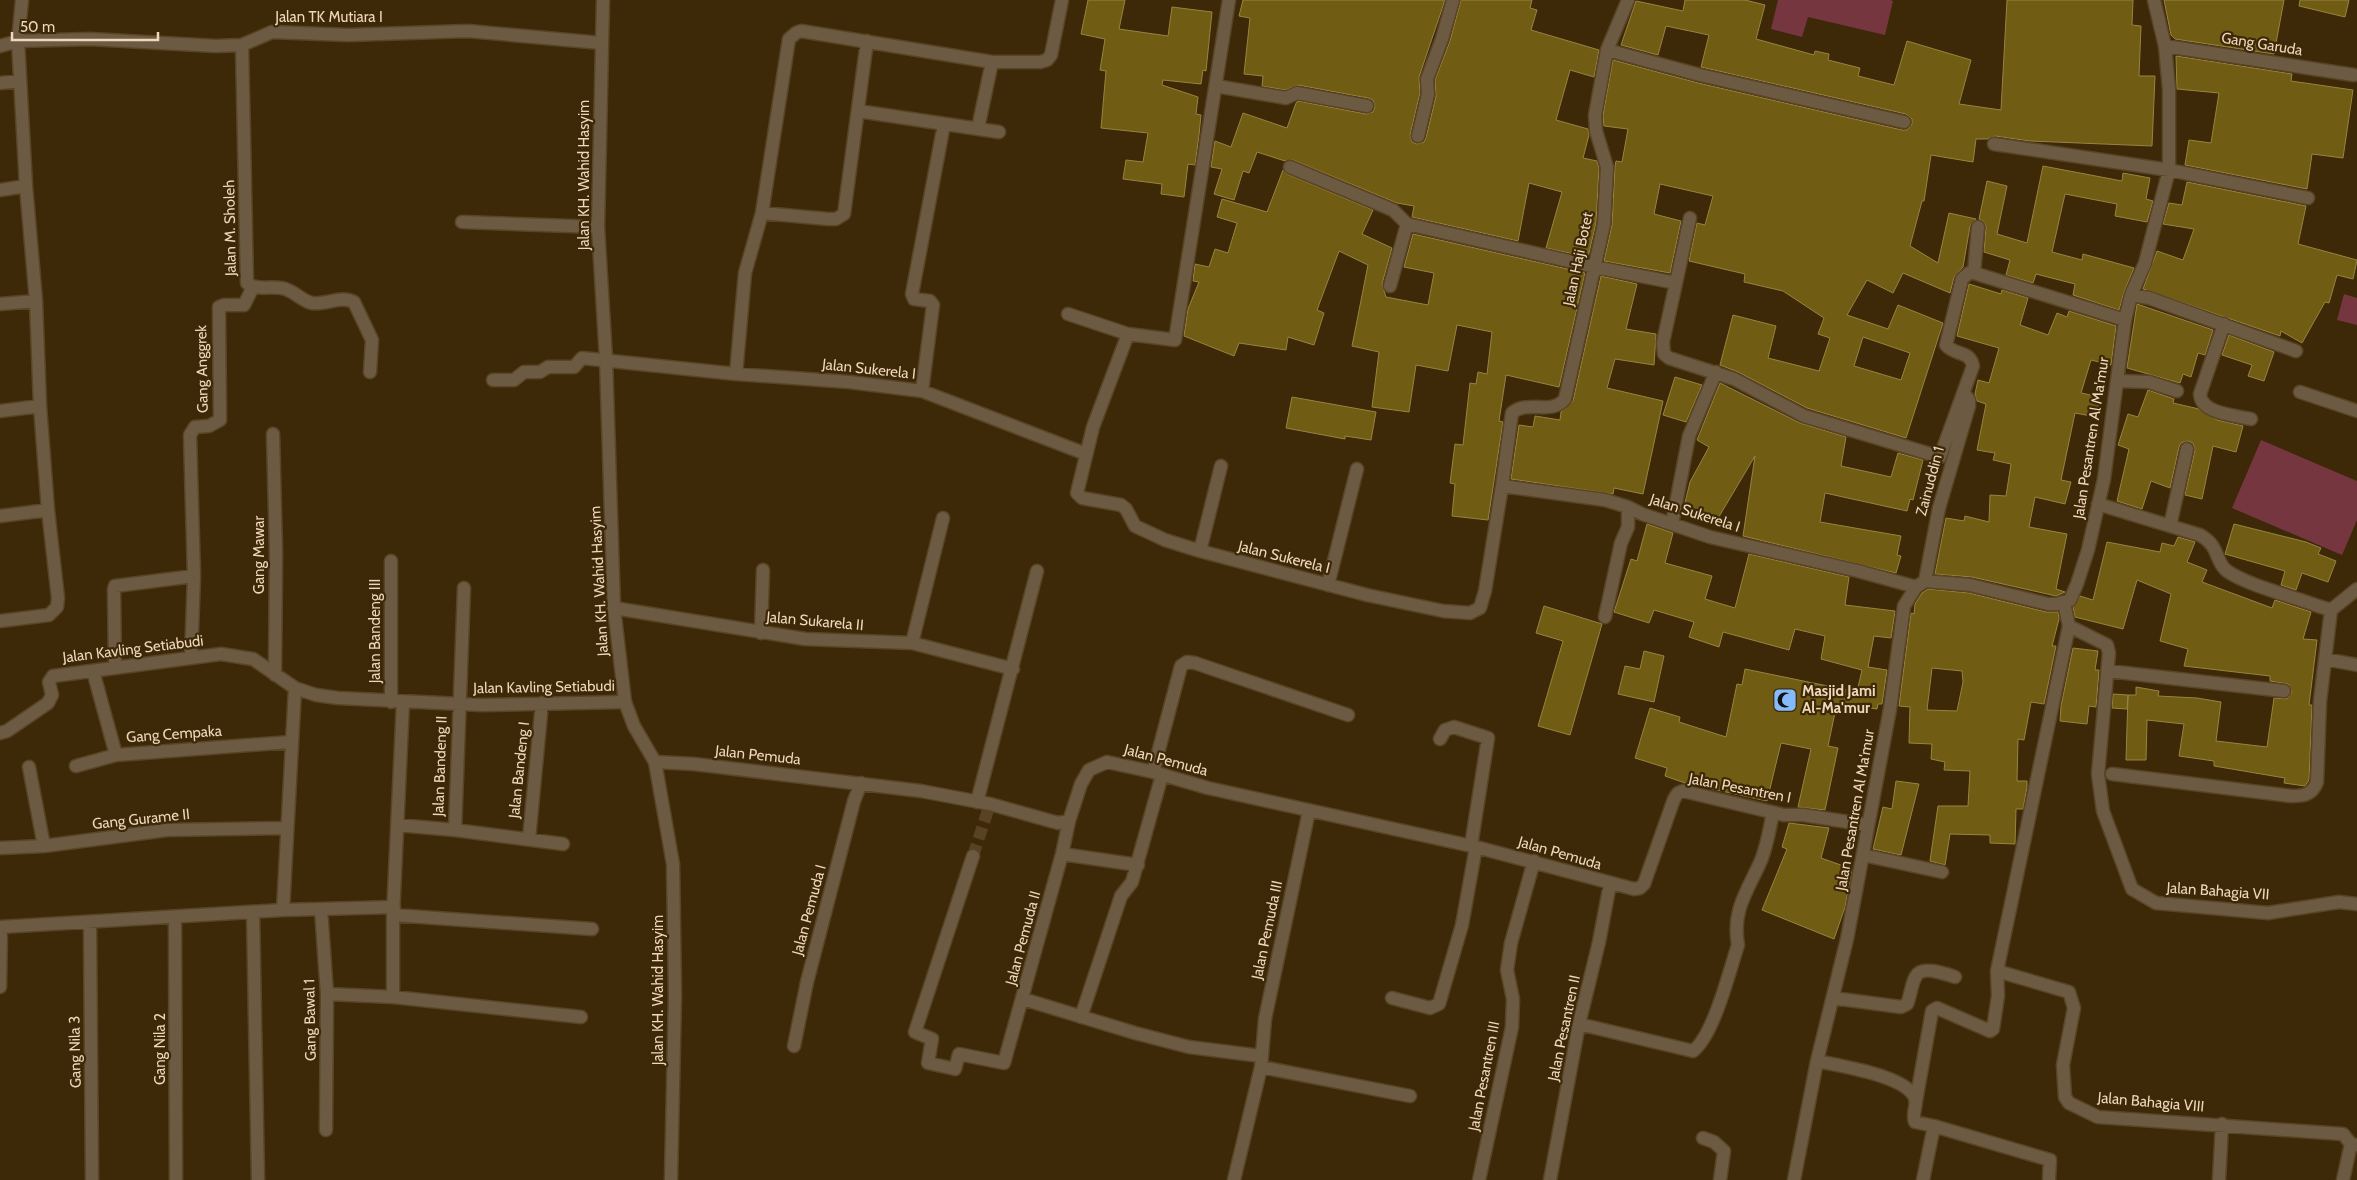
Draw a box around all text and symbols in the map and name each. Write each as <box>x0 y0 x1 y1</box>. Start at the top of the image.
street label: Jalan TK Mutiara I <box>274 8 383 26</box>
scale bar <box>12 10 159 42</box>
text: 50 m <box>20 18 55 36</box>
street label: Gang Garuda <box>2220 29 2305 59</box>
street label: Jalan KH. Wahid Hasyim <box>575 100 593 251</box>
street label: Jalan M. Sholeh <box>220 180 240 277</box>
street label: Jalan Haji Botet <box>1559 210 1597 309</box>
street label: Gang Anggrek <box>192 325 212 413</box>
street label: Jalan Sukerela I <box>820 355 917 383</box>
street label: Jalan Pesantren Al Ma'mur <box>2069 356 2113 521</box>
street label: Zainuddin 1 <box>1912 444 1948 518</box>
street label: Jalan Sukerela I <box>1647 490 1743 536</box>
street label: Jalan KH. Wahid Hasyim <box>586 505 612 658</box>
street label: Gang Mawar <box>250 516 268 594</box>
street label: Jalan Sukerela I <box>1235 537 1332 577</box>
street label: Jalan Bandeng III <box>366 579 384 684</box>
street label: Jalan Sukarela II <box>765 608 864 634</box>
street label: Jalan Kavling Setiabudi <box>61 631 204 667</box>
street label: Jalan Kavling Setiabudi <box>472 677 615 697</box>
place label: Masjid Jami Al-Ma'mur <box>1802 682 1876 717</box>
mosque icon: Masjid Jami Al-Ma'mur <box>1772 687 1798 713</box>
street label: Jalan Bandeng II <box>429 715 451 818</box>
street label: Jalan Bandeng I <box>505 721 533 820</box>
street label: Gang Cempaka <box>126 722 223 746</box>
street label: Jalan Pesantren Al Ma'mur <box>1832 728 1878 893</box>
street label: Jalan Pemuda <box>1121 740 1211 780</box>
street label: Jalan Pemuda <box>713 741 802 769</box>
street label: Jalan Pesantren I <box>1686 769 1793 807</box>
street label: Gang Gurame II <box>91 805 191 833</box>
street label: Jalan Pemuda <box>1515 832 1605 874</box>
street label: Jalan Pemuda I <box>788 863 830 958</box>
street label: Jalan Bahagia VII <box>2165 878 2270 904</box>
street label: Jalan Pemuda III <box>1248 879 1286 982</box>
street label: Jalan Pemuda II <box>1001 889 1044 988</box>
street label: Jalan KH. Wahid Hasyim <box>649 915 667 1066</box>
street label: Jalan Pesantren II <box>1544 973 1584 1084</box>
street label: Gang Bawal 1 <box>300 979 320 1061</box>
street label: Gang Nila 2 <box>151 1013 169 1085</box>
street label: Gang Nila 3 <box>65 1016 85 1088</box>
street label: Jalan Pesantren III <box>1464 1019 1503 1133</box>
street label: Jalan Bahagia VIII <box>2096 1088 2205 1116</box>

